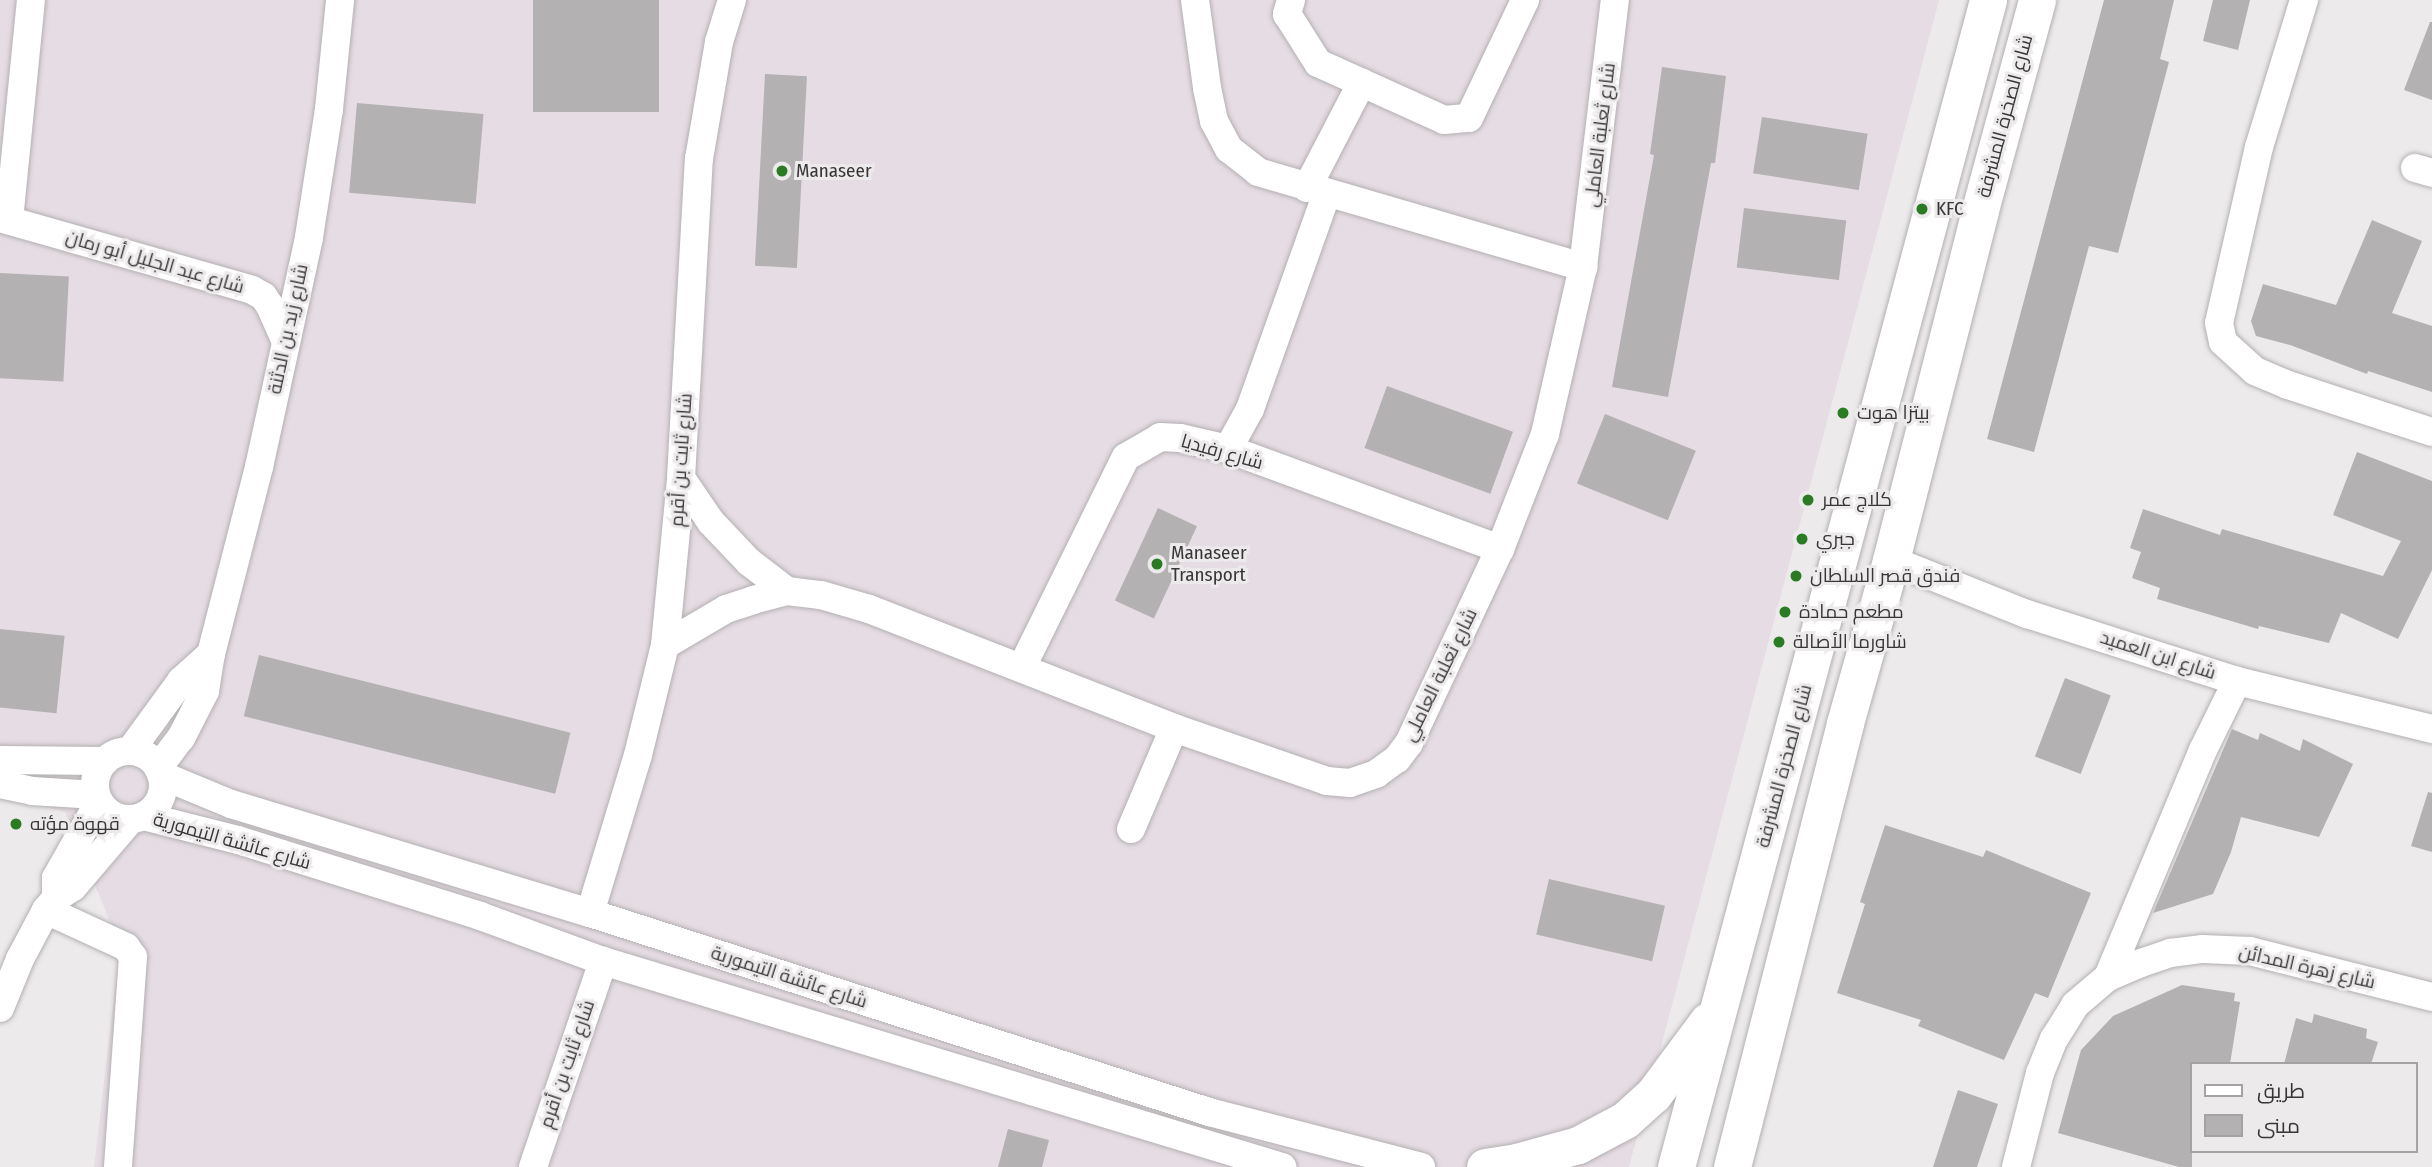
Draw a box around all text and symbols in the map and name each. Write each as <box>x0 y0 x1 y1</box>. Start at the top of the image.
street label: شارع الصخرة المشرفة <box>1972 32 2038 200</box>
street label: شارع ثعلبة العاملي <box>1580 61 1620 209</box>
place label: Manaseer <box>796 160 872 182</box>
marker: Manaseer <box>774 163 790 179</box>
place label: KFC <box>1936 198 1964 220</box>
marker: KFC <box>1914 201 1930 217</box>
street label: شارع عبد الجليل أبو رمان <box>63 226 247 298</box>
street label: شارع زيد بن الدثنة <box>263 262 313 396</box>
street label: شارع ثابت بن أقرم <box>665 392 697 528</box>
place label: بيتزا هوت <box>1857 402 1930 424</box>
marker: بيتزا هوت <box>1835 405 1851 421</box>
street label: شارع رفيديا <box>1178 429 1266 475</box>
place label: كلاج عمر <box>1822 489 1892 511</box>
marker: كلاج عمر <box>1800 492 1816 508</box>
place label: جبري <box>1816 528 1855 550</box>
marker: جبري <box>1794 531 1810 547</box>
place label: Manaseer Transport <box>1171 542 1247 586</box>
marker: Manaseer Transport <box>1149 556 1165 572</box>
place label: فندق قصر السلطان <box>1810 565 1960 587</box>
marker: فندق قصر السلطان <box>1788 568 1804 584</box>
place label: مطعم حمادة <box>1799 601 1904 623</box>
marker: مطعم حمادة <box>1777 604 1793 620</box>
street label: شارع ثعلبة العاملي <box>1398 605 1482 745</box>
street label: شارع ابن العميد <box>2097 626 2219 684</box>
place label: شاورما الأصالة <box>1793 631 1907 653</box>
marker: شاورما الأصالة <box>1771 634 1787 650</box>
street label: شارع الصخرة المشرفة <box>1751 682 1817 850</box>
street label: شارع عائشة التيمورية <box>151 808 313 874</box>
place label: قهوة مؤته <box>30 813 120 835</box>
marker: قهوة مؤته <box>8 816 24 832</box>
street label: شارع زهرة المدائن <box>2237 940 2377 994</box>
street label: شارع عائشة التيمورية <box>708 941 870 1013</box>
street label: شارع ثابت بن أقرم <box>534 997 600 1131</box>
legend <box>2190 1062 2418 1153</box>
text: طريق <box>2257 1078 2305 1104</box>
text: مبنى <box>2257 1113 2300 1139</box>

